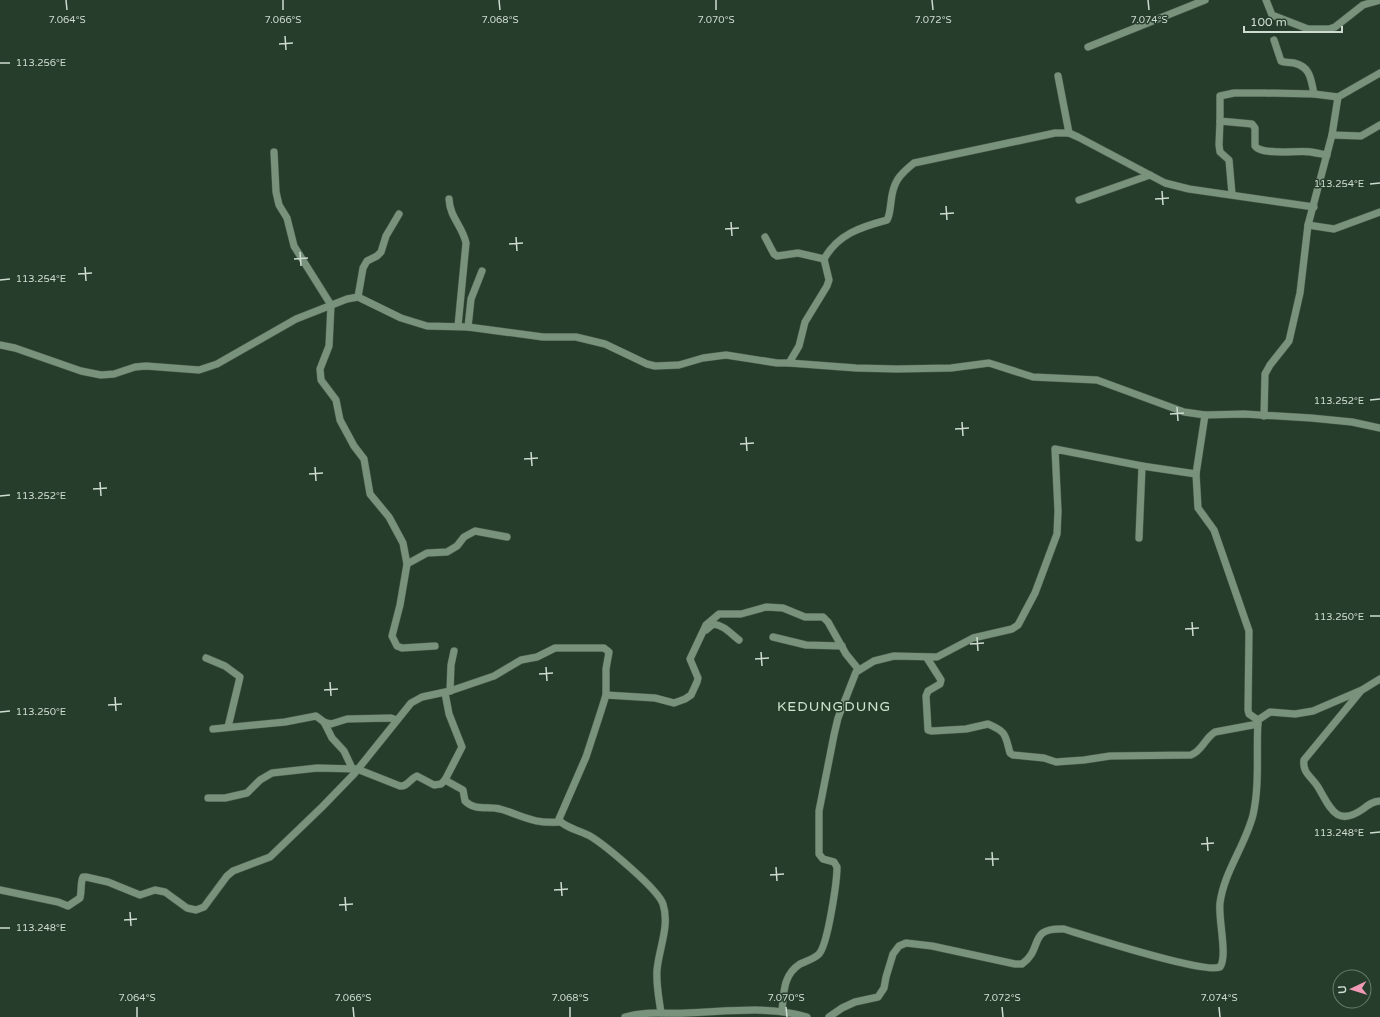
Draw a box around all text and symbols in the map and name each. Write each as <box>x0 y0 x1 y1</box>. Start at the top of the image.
scale bar <box>1244 8 1342 34</box>
text: 7.064°S <box>48 14 86 26</box>
text: 7.066°S <box>264 14 302 26</box>
text: 7.068°S <box>481 14 519 26</box>
text: 7.070°S <box>697 14 735 26</box>
text: 7.072°S <box>914 14 952 26</box>
text: 7.074°S <box>1130 14 1168 26</box>
text: 100 m <box>1250 15 1287 29</box>
text: 113.256°E <box>16 57 66 69</box>
text: 113.254°E <box>1314 178 1364 190</box>
text: 113.254°E <box>16 273 66 285</box>
text: 113.252°E <box>1314 395 1364 407</box>
text: 113.252°E <box>16 490 66 502</box>
text: 113.250°E <box>1314 611 1364 623</box>
district label: KEDUNGDUNG <box>777 698 891 715</box>
text: 113.250°E <box>16 706 66 718</box>
text: 113.248°E <box>1314 827 1364 839</box>
text: 113.248°E <box>16 922 66 934</box>
north arrow <box>1332 969 1372 1009</box>
text: U <box>1336 985 1349 994</box>
text: 7.064°S <box>118 992 156 1004</box>
text: 7.066°S <box>334 992 372 1004</box>
text: 7.068°S <box>551 992 589 1004</box>
text: 7.070°S <box>767 992 805 1004</box>
text: 7.072°S <box>983 992 1021 1004</box>
text: 7.074°S <box>1200 992 1238 1004</box>

